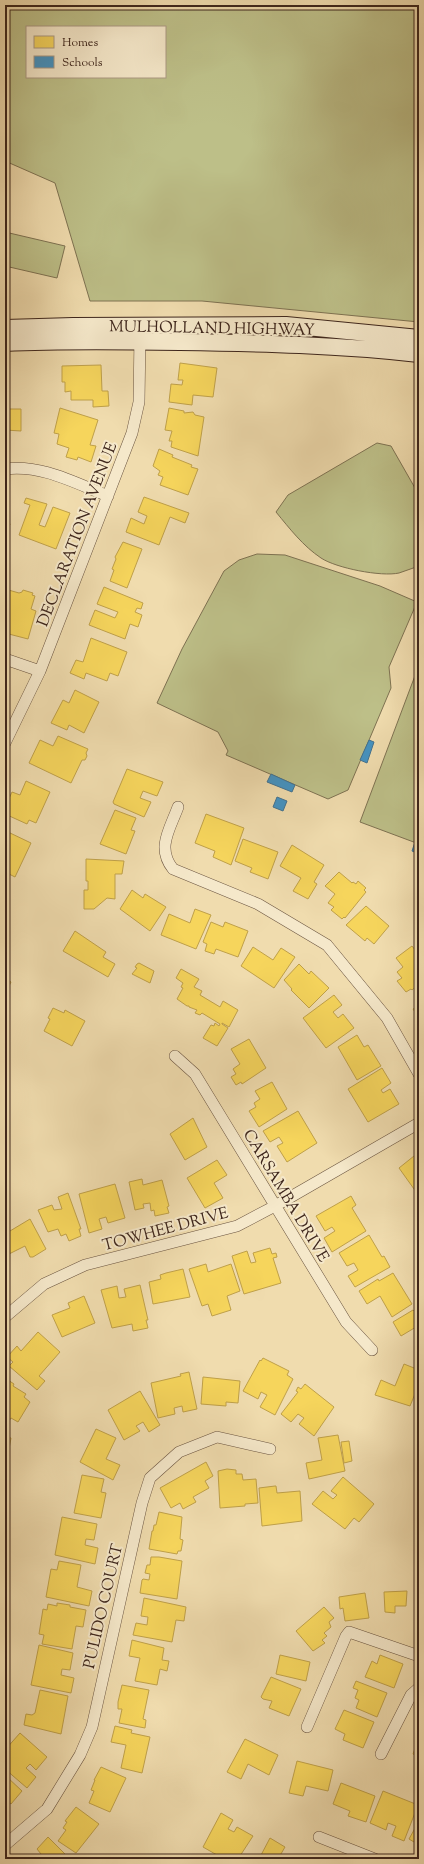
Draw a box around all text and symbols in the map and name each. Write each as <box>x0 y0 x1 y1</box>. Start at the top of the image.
legend <box>26 26 166 78</box>
text: Homes <box>62 34 98 52</box>
text: Schools <box>62 54 103 72</box>
street label: MULHOLLAND HIGHWAY <box>109 316 316 343</box>
street label: DECLARATION AVENUE <box>33 439 124 630</box>
street label: CARSAMBA DRIVE <box>236 1126 334 1267</box>
street label: TOWHEE DRIVE <box>100 1202 232 1258</box>
street label: PULIDO COURT <box>79 1542 130 1671</box>

